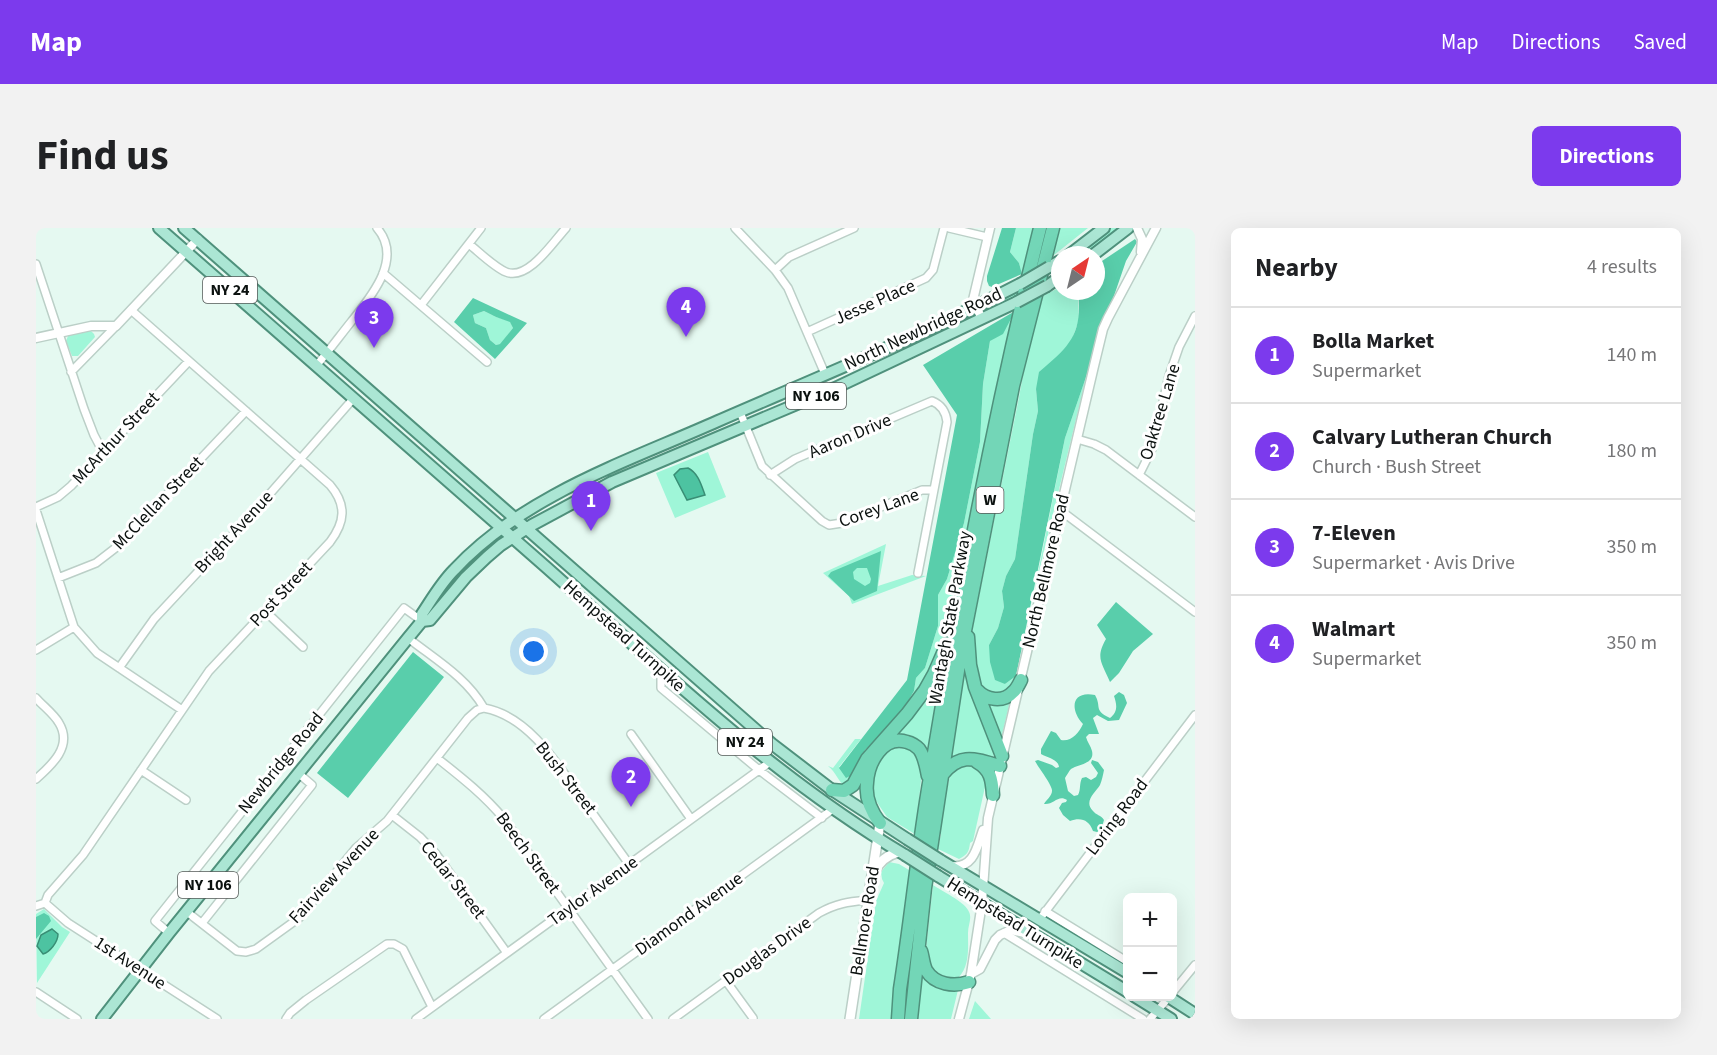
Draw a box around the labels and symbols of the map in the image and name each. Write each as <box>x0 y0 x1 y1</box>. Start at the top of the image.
north arrow <box>1051 246 1105 300</box>
street label: Jesse Place <box>831 273 919 331</box>
road number: NY 24 <box>203 277 257 303</box>
street label: North Newbridge Road <box>840 281 1006 377</box>
pin: 4 <box>666 288 706 337</box>
pin: 3 <box>354 298 394 348</box>
street label: Oaktree Lane <box>1133 361 1187 463</box>
road number: NY 106 <box>786 383 846 409</box>
street label: McArthur Street <box>67 386 165 490</box>
street label: Aaron Drive <box>805 407 895 465</box>
street label: McClellan Street <box>107 450 209 556</box>
pin: 1 <box>572 482 610 531</box>
street label: Corey Lane <box>835 482 923 534</box>
street label: Bright Avenue <box>189 485 279 579</box>
road number: W <box>976 487 1004 513</box>
street label: North Bellmore Road <box>1016 491 1076 651</box>
street label: Wantagh State Parkway <box>922 529 978 707</box>
street label: Post Street <box>244 556 318 632</box>
street label: Hempstead Turnpike <box>557 574 691 698</box>
your location <box>519 637 548 666</box>
street label: Newbridge Road <box>232 707 330 819</box>
road number: NY 24 <box>718 729 772 755</box>
street label: Bush Street <box>530 736 602 820</box>
pin: 2 <box>612 758 650 807</box>
street label: Loring Road <box>1080 773 1154 861</box>
street label: Beech Street <box>490 807 566 899</box>
street label: Fairview Avenue <box>283 823 385 929</box>
street label: Cedar Street <box>414 836 492 924</box>
street label: Taylor Avenue <box>543 850 643 932</box>
street label: Bellmore Road <box>844 864 886 978</box>
street label: Diamond Avenue <box>630 866 748 962</box>
street label: Hempstead Turnpike <box>942 871 1088 975</box>
road number: NY 106 <box>178 872 238 898</box>
street label: Douglas Drive <box>718 910 816 992</box>
street label: 1st Avenue <box>89 930 171 996</box>

